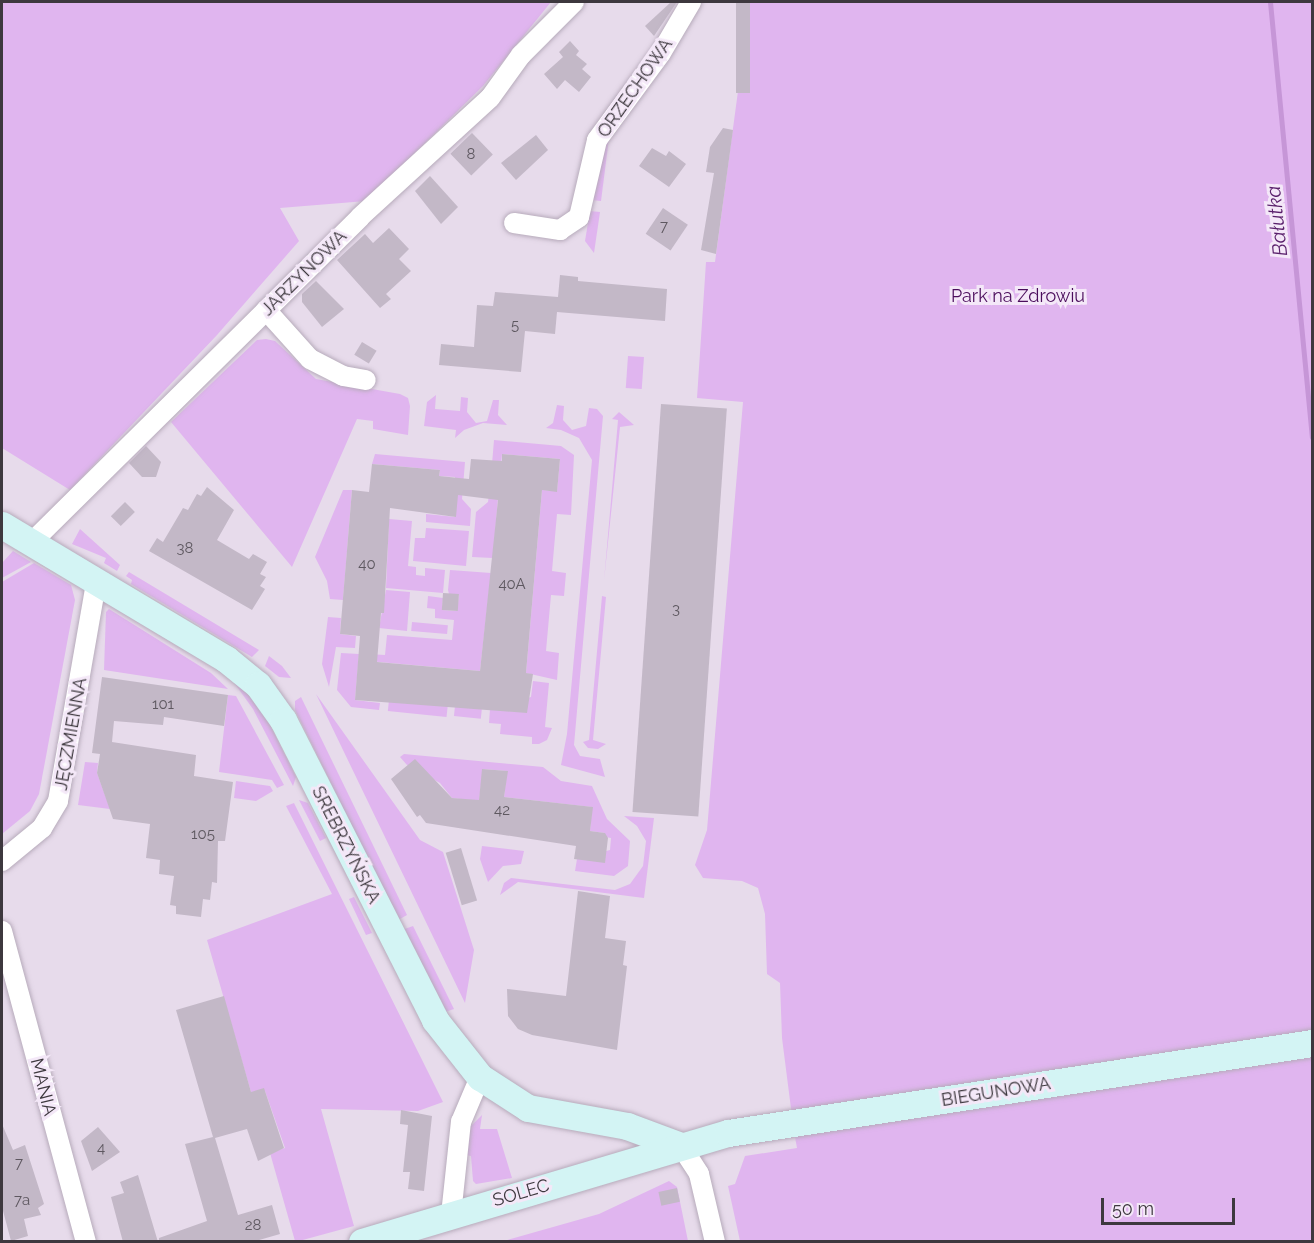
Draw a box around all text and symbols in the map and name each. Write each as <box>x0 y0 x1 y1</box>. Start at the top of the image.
street label: ORZECHOWA <box>593 34 677 142</box>
house number: 8 <box>467 146 475 164</box>
water label: Bałutka <box>1261 185 1293 257</box>
house number: 7 <box>660 218 668 236</box>
street label: JARZYNOWA <box>257 226 351 320</box>
park label: Park na Zdrowiu <box>951 285 1085 307</box>
house number: 5 <box>511 317 519 335</box>
house number: 38 <box>177 540 193 558</box>
house number: 40 <box>358 556 376 574</box>
house number: 40A <box>498 576 526 594</box>
house number: 3 <box>672 601 680 619</box>
street label: JĘCZMIENNA <box>50 676 92 792</box>
house number: 101 <box>152 696 174 714</box>
street label: SREBRZYŃSKA <box>307 783 385 907</box>
house number: 42 <box>494 802 510 820</box>
house number: 105 <box>191 826 215 844</box>
street label: MANIA <box>25 1056 61 1118</box>
street label: BIEGUNOWA <box>940 1073 1052 1111</box>
house number: 4 <box>97 1140 105 1158</box>
house number: 7 <box>15 1155 23 1173</box>
street label: SOLEC <box>490 1175 552 1211</box>
scale bar <box>1104 1186 1238 1224</box>
house number: 7a <box>14 1192 30 1210</box>
text: 50 m <box>1112 1198 1154 1219</box>
house number: 28 <box>245 1217 261 1235</box>

